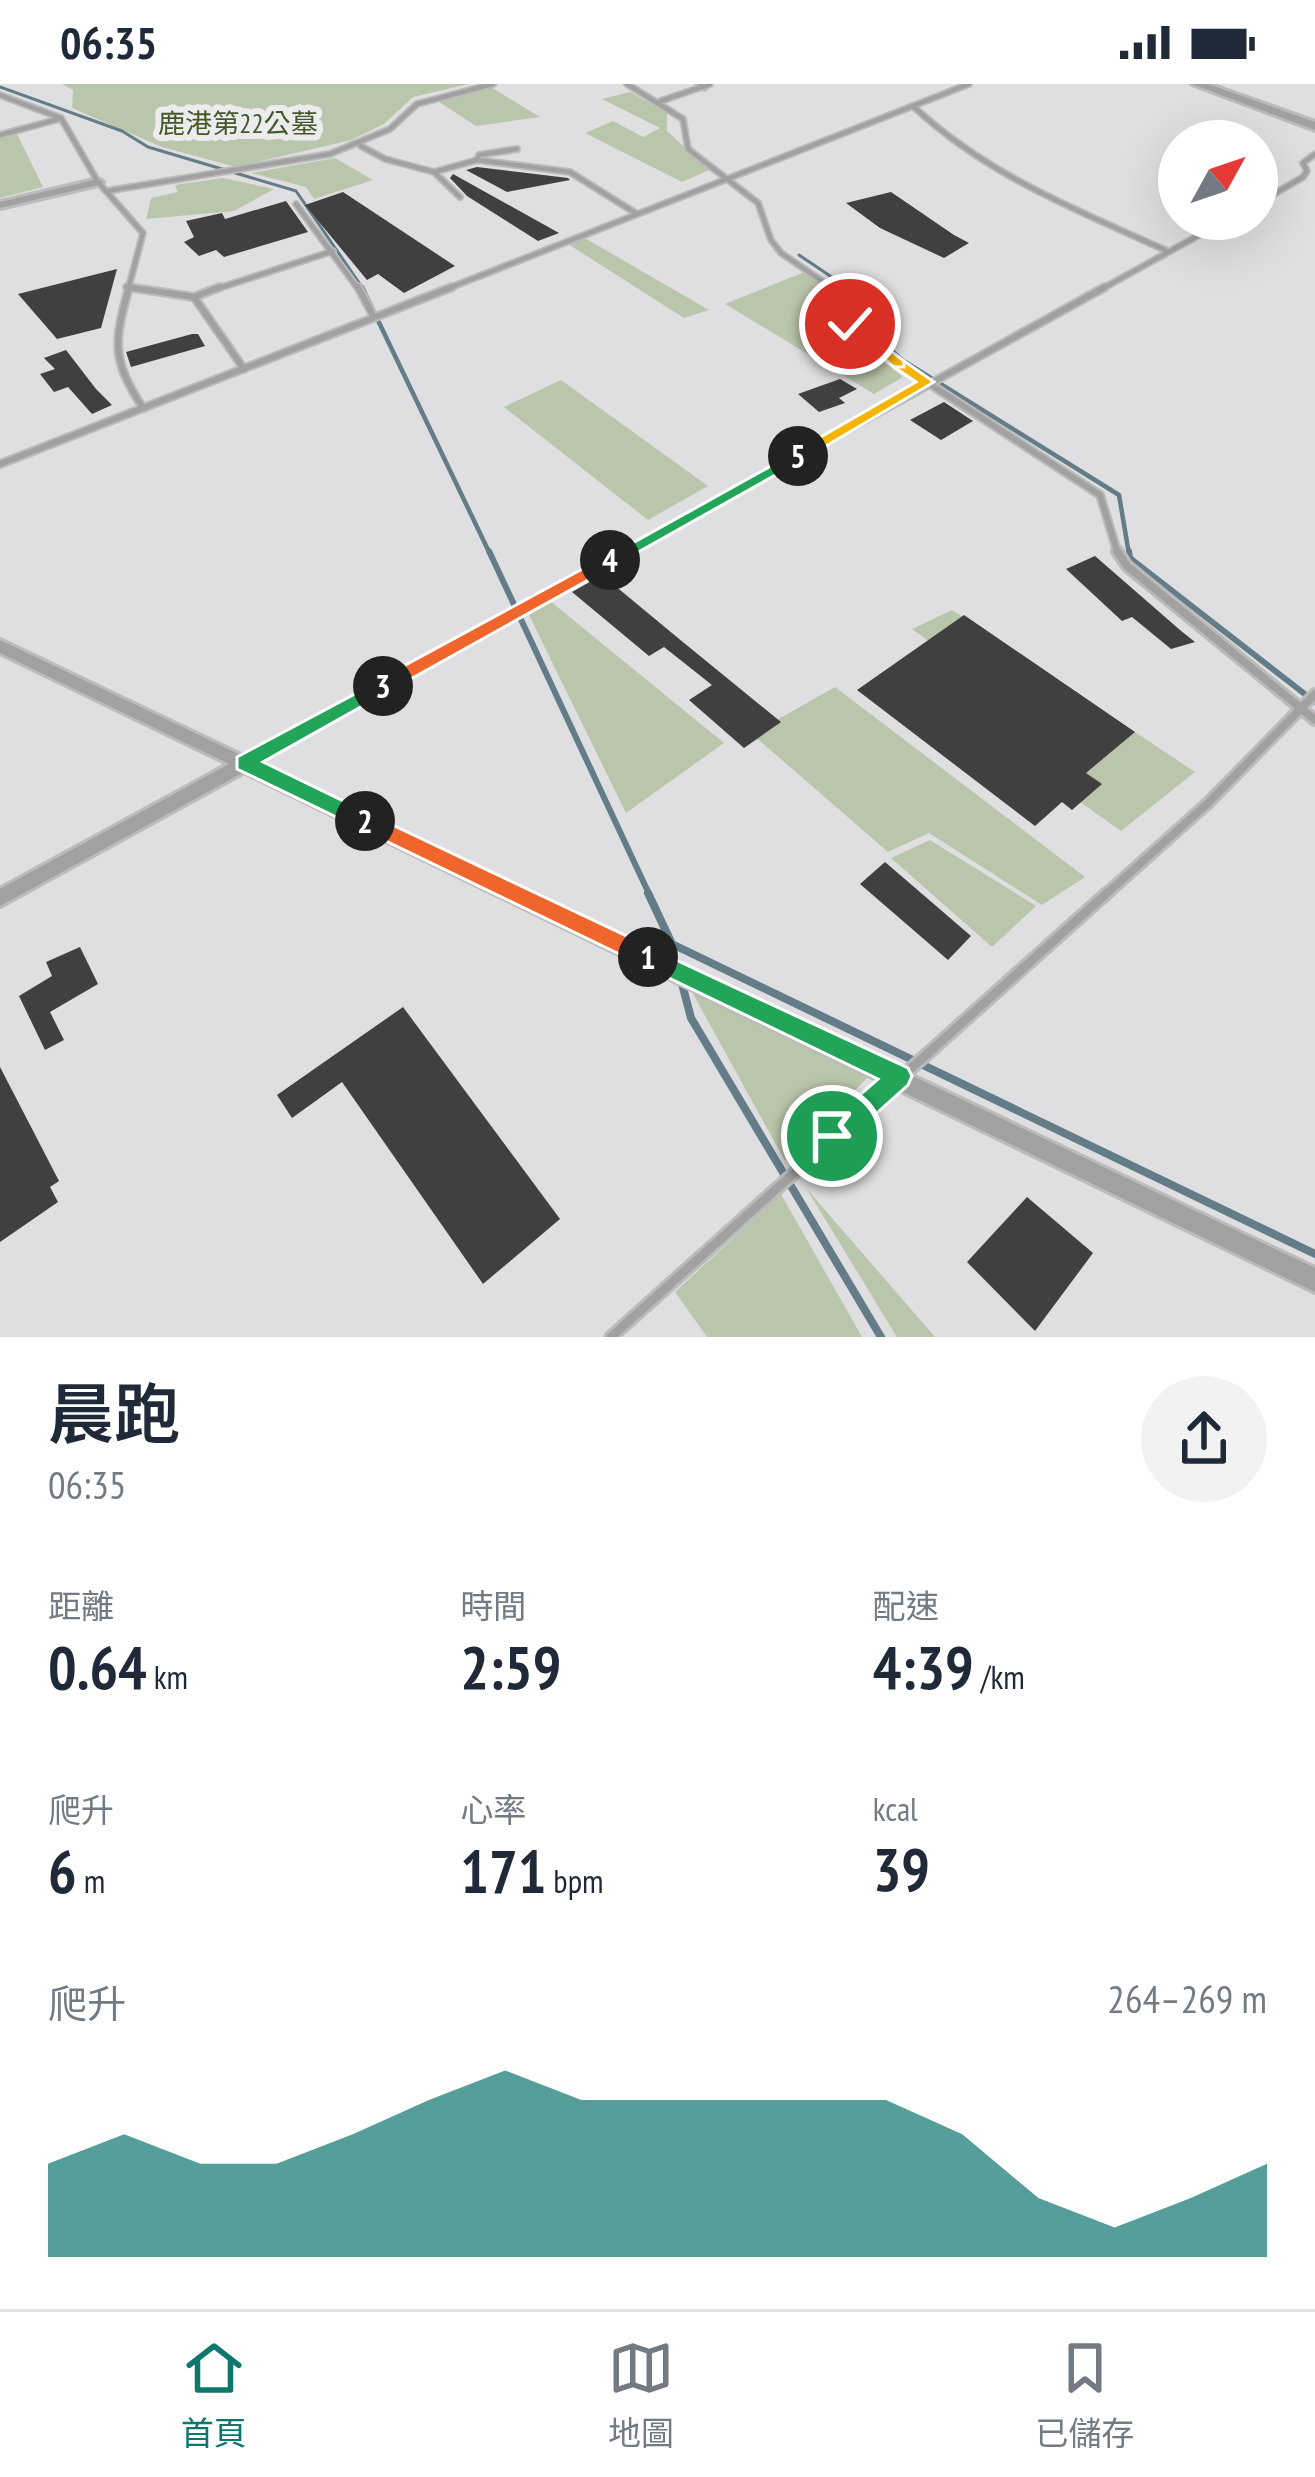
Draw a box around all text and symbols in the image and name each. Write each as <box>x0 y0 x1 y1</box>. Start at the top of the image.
text: 06:35 <box>60 13 157 71</box>
park label: 鹿港第22公墓 <box>158 106 318 140</box>
north arrow <box>1158 120 1278 240</box>
map controls <box>1158 120 1278 240</box>
pin <box>799 273 901 375</box>
icon: check <box>817 291 883 357</box>
pin: 5 <box>768 426 828 486</box>
text: 5 <box>790 434 806 477</box>
pin: 4 <box>580 530 640 590</box>
text: 4 <box>602 538 618 581</box>
pin: 3 <box>353 656 413 716</box>
text: 3 <box>375 664 391 707</box>
pin: 2 <box>335 791 395 851</box>
text: 2 <box>357 799 373 842</box>
pin: 1 <box>618 927 678 987</box>
text: 1 <box>640 935 656 978</box>
pin <box>781 1085 883 1187</box>
icon: arrive <box>799 1103 865 1169</box>
text: 晨跑 <box>48 1371 180 1456</box>
button: share <box>1141 1376 1267 1502</box>
text: 06:35 <box>48 1459 126 1510</box>
text: 距離 <box>48 1584 114 1627</box>
text: 時間 <box>460 1584 526 1627</box>
text: 配速 <box>873 1584 939 1627</box>
text: 0.64 <box>48 1628 147 1706</box>
text: 2:59 <box>460 1628 561 1706</box>
text: 4:39 <box>873 1628 974 1706</box>
text: km <box>147 1655 188 1698</box>
text: /km <box>974 1655 1025 1698</box>
text: kcal <box>873 1787 918 1830</box>
text: 爬升 <box>48 1788 114 1831</box>
text: 心率 <box>460 1788 526 1831</box>
text: 39 <box>873 1830 930 1908</box>
text: 6 <box>48 1832 77 1910</box>
text: 171 <box>460 1832 546 1910</box>
text: m <box>77 1859 105 1902</box>
text: bpm <box>546 1859 604 1902</box>
text: 264–269 m <box>1107 1973 1267 2024</box>
text: 爬升 <box>48 1978 126 2029</box>
tab: 首頁 <box>181 2335 247 2455</box>
tab: 地圖 <box>608 2335 674 2455</box>
tab: 已儲存 <box>1035 2335 1134 2455</box>

